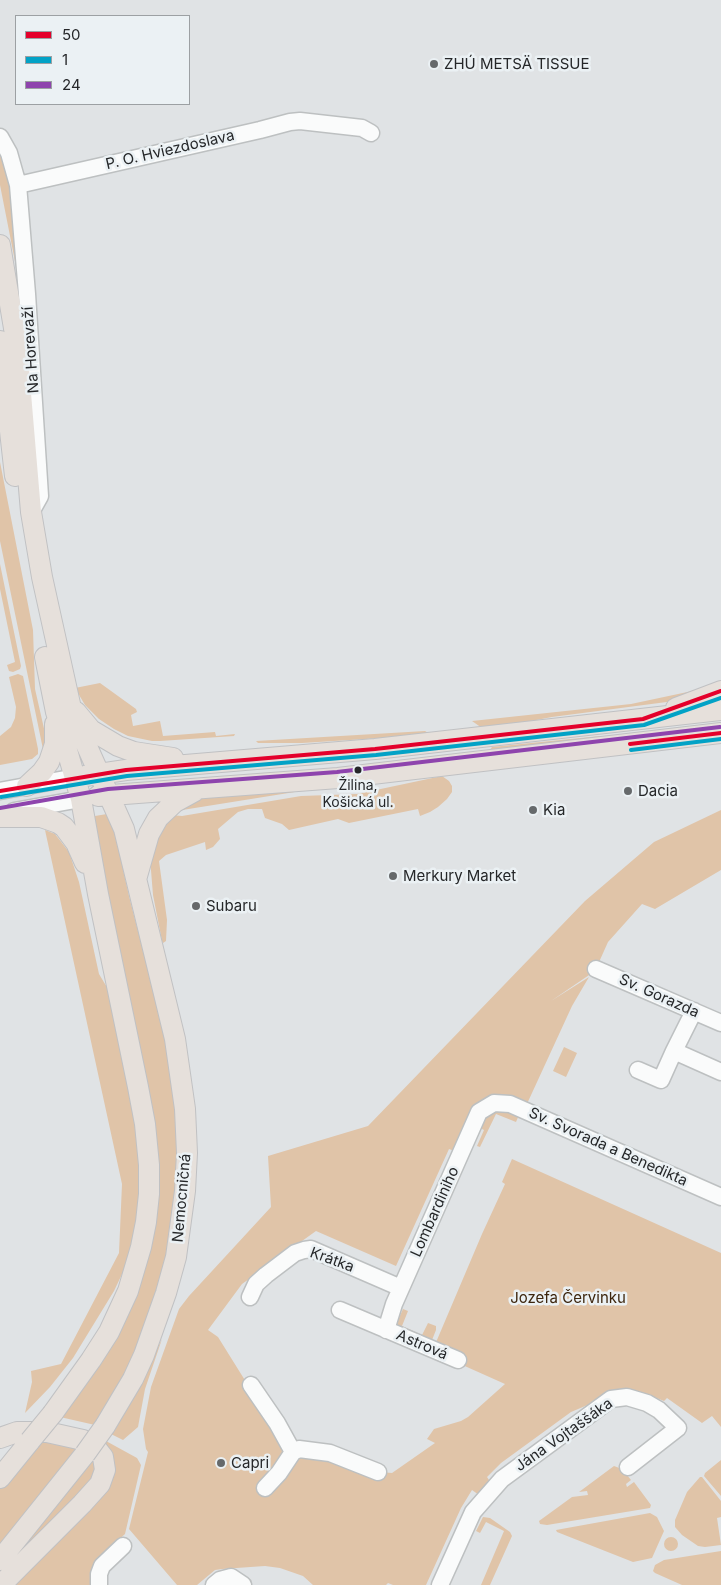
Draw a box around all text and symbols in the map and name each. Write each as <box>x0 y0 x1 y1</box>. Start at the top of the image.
legend <box>15 15 190 105</box>
text: 50 <box>62 25 81 44</box>
text: 1 <box>62 50 68 69</box>
place label: ZHÚ METSÄ TISSUE <box>444 55 590 73</box>
marker: ZHÚ METSÄ TISSUE <box>428 58 440 70</box>
text: 24 <box>62 75 81 94</box>
street label: P. O. Hviezdoslava <box>104 126 236 174</box>
street label: Na Horevaží <box>19 306 43 394</box>
marker: Žilina, Košická ul. <box>353 765 363 775</box>
place label: Žilina, Košická ul. <box>322 778 394 810</box>
place label: Dacia <box>638 782 678 800</box>
marker: Dacia <box>622 785 634 797</box>
place label: Kia <box>543 801 565 819</box>
marker: Kia <box>527 804 539 816</box>
place label: Merkury Market <box>403 867 516 885</box>
marker: Merkury Market <box>387 870 399 882</box>
place label: Subaru <box>206 897 257 915</box>
marker: Subaru <box>190 900 202 912</box>
street label: Sv. Gorazda <box>616 970 702 1022</box>
street label: Sv. Svorada a Benedikta <box>526 1104 690 1190</box>
street label: Nemocničná <box>169 1153 195 1243</box>
street label: Lombardiniho <box>407 1164 463 1260</box>
street label: Krátka <box>307 1244 357 1276</box>
park label: Jozefa Červinku <box>510 1289 626 1307</box>
street label: Astrová <box>394 1326 450 1364</box>
street label: Jána Vojtaššáka <box>512 1395 616 1475</box>
place label: Capri <box>231 1454 269 1472</box>
marker: Capri <box>215 1457 227 1469</box>

